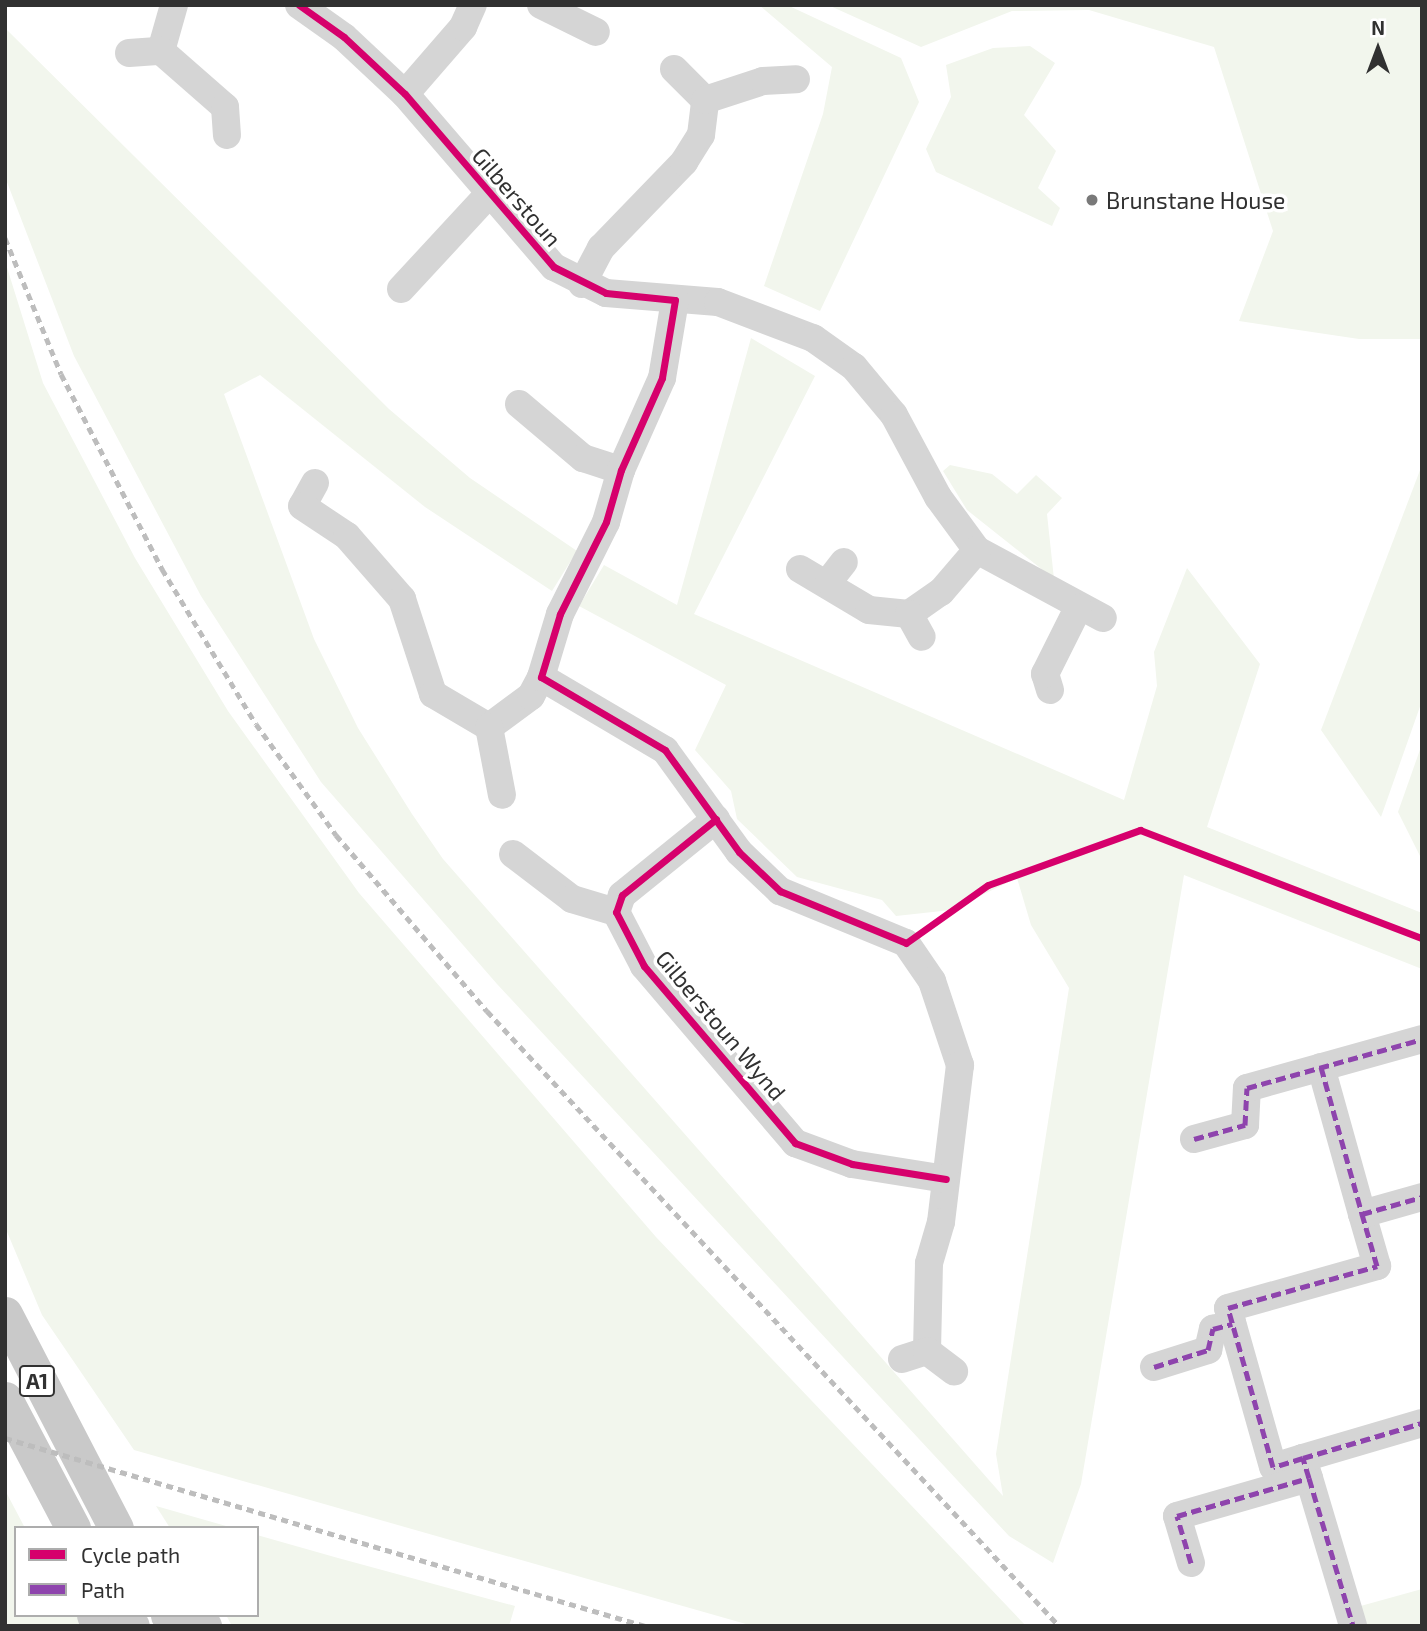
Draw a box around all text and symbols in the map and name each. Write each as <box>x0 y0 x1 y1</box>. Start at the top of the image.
north arrow <box>1343 14 1413 84</box>
text: N <box>1371 16 1385 39</box>
street label: Gilberstoun <box>467 142 567 252</box>
place label: Brunstane House <box>1106 186 1285 214</box>
marker: Brunstane House <box>1084 192 1100 208</box>
street label: Gilberstoun Wynd <box>650 944 792 1106</box>
road number: A1 <box>18 1364 56 1398</box>
legend <box>14 1526 259 1617</box>
text: Cycle path <box>81 1542 180 1567</box>
text: Path <box>81 1577 125 1602</box>

